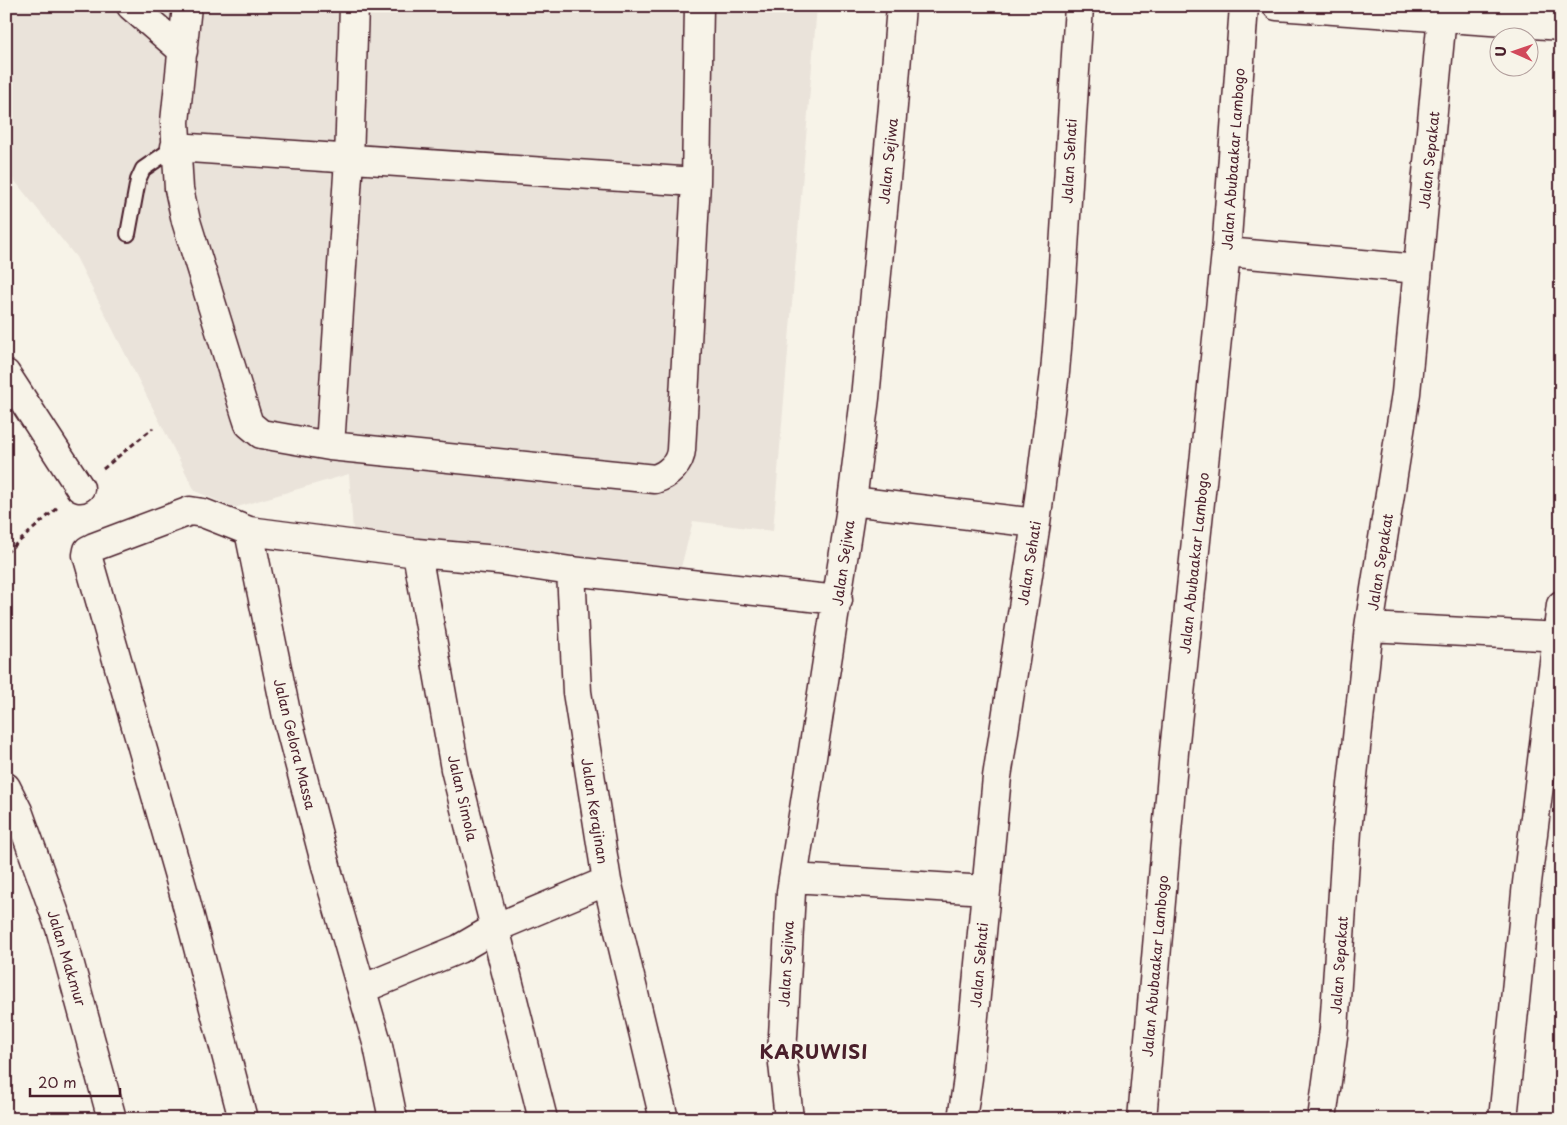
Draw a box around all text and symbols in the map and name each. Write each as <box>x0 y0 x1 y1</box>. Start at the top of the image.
north arrow <box>1490 28 1540 78</box>
text: U <box>1490 46 1511 57</box>
street label: Jalan Abubaakar Lambogo <box>1216 67 1250 251</box>
street label: Jalan Sepakat <box>1413 110 1445 210</box>
street label: Jalan Sejiwa <box>873 117 903 205</box>
street label: Jalan Sehati <box>1056 118 1082 204</box>
street label: Jalan Abubaakar Lambogo <box>1174 471 1214 655</box>
street label: Jalan Sepakat <box>1362 512 1398 612</box>
street label: Jalan Sejiwa <box>827 519 859 607</box>
street label: Jalan Sehati <box>1012 519 1046 607</box>
street label: Jalan Gelora Massa <box>269 676 322 813</box>
street label: Jalan Simola <box>443 753 483 843</box>
street label: Jalan Kerajinan <box>576 757 614 865</box>
street label: Jalan Abubaakar Lambogo <box>1137 874 1173 1058</box>
street label: Jalan Makmur <box>42 907 92 1009</box>
street label: Jalan Sepakat <box>1325 915 1353 1015</box>
street label: Jalan Sejiwa <box>773 920 799 1008</box>
street label: Jalan Sehati <box>965 922 993 1008</box>
district label: KARUWISI <box>760 1037 868 1065</box>
scale bar <box>30 1065 120 1097</box>
text: 20 m <box>38 1070 77 1093</box>

